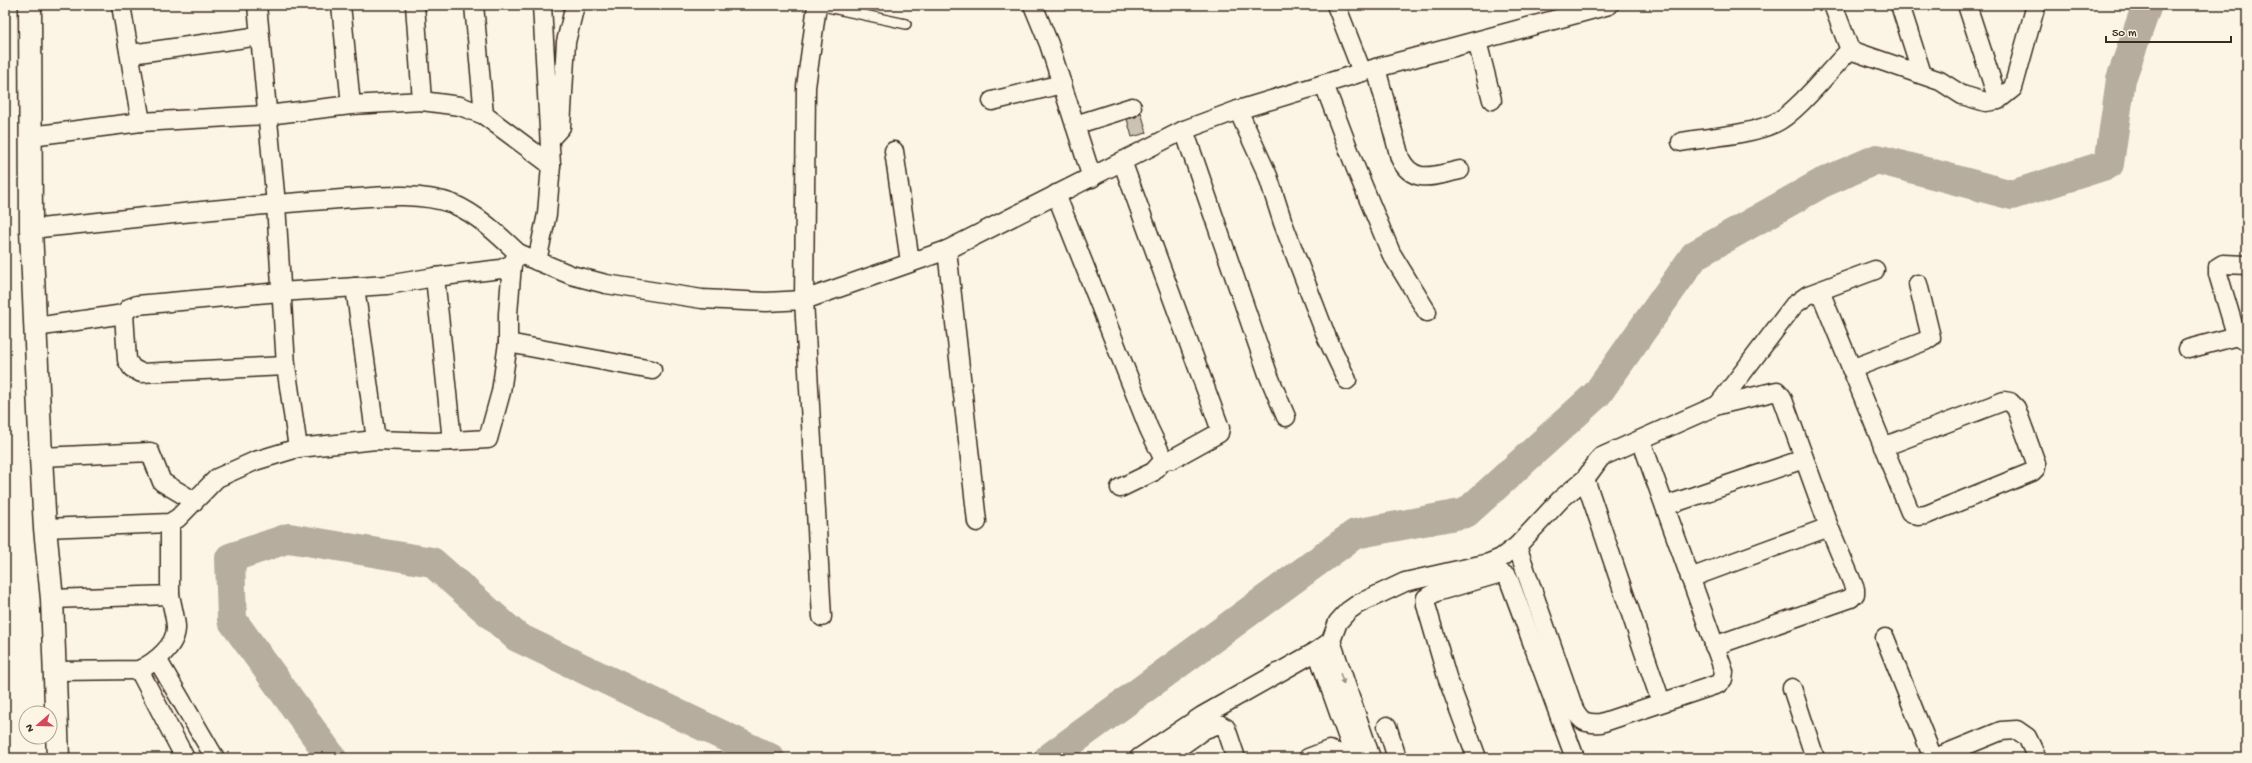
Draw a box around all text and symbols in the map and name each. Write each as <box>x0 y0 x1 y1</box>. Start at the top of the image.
scale bar <box>2106 18 2231 44</box>
text: 50 m <box>2112 27 2137 41</box>
one-way arrow <box>1340 673 1346 685</box>
north arrow <box>18 705 58 745</box>
text: N <box>24 722 37 733</box>

